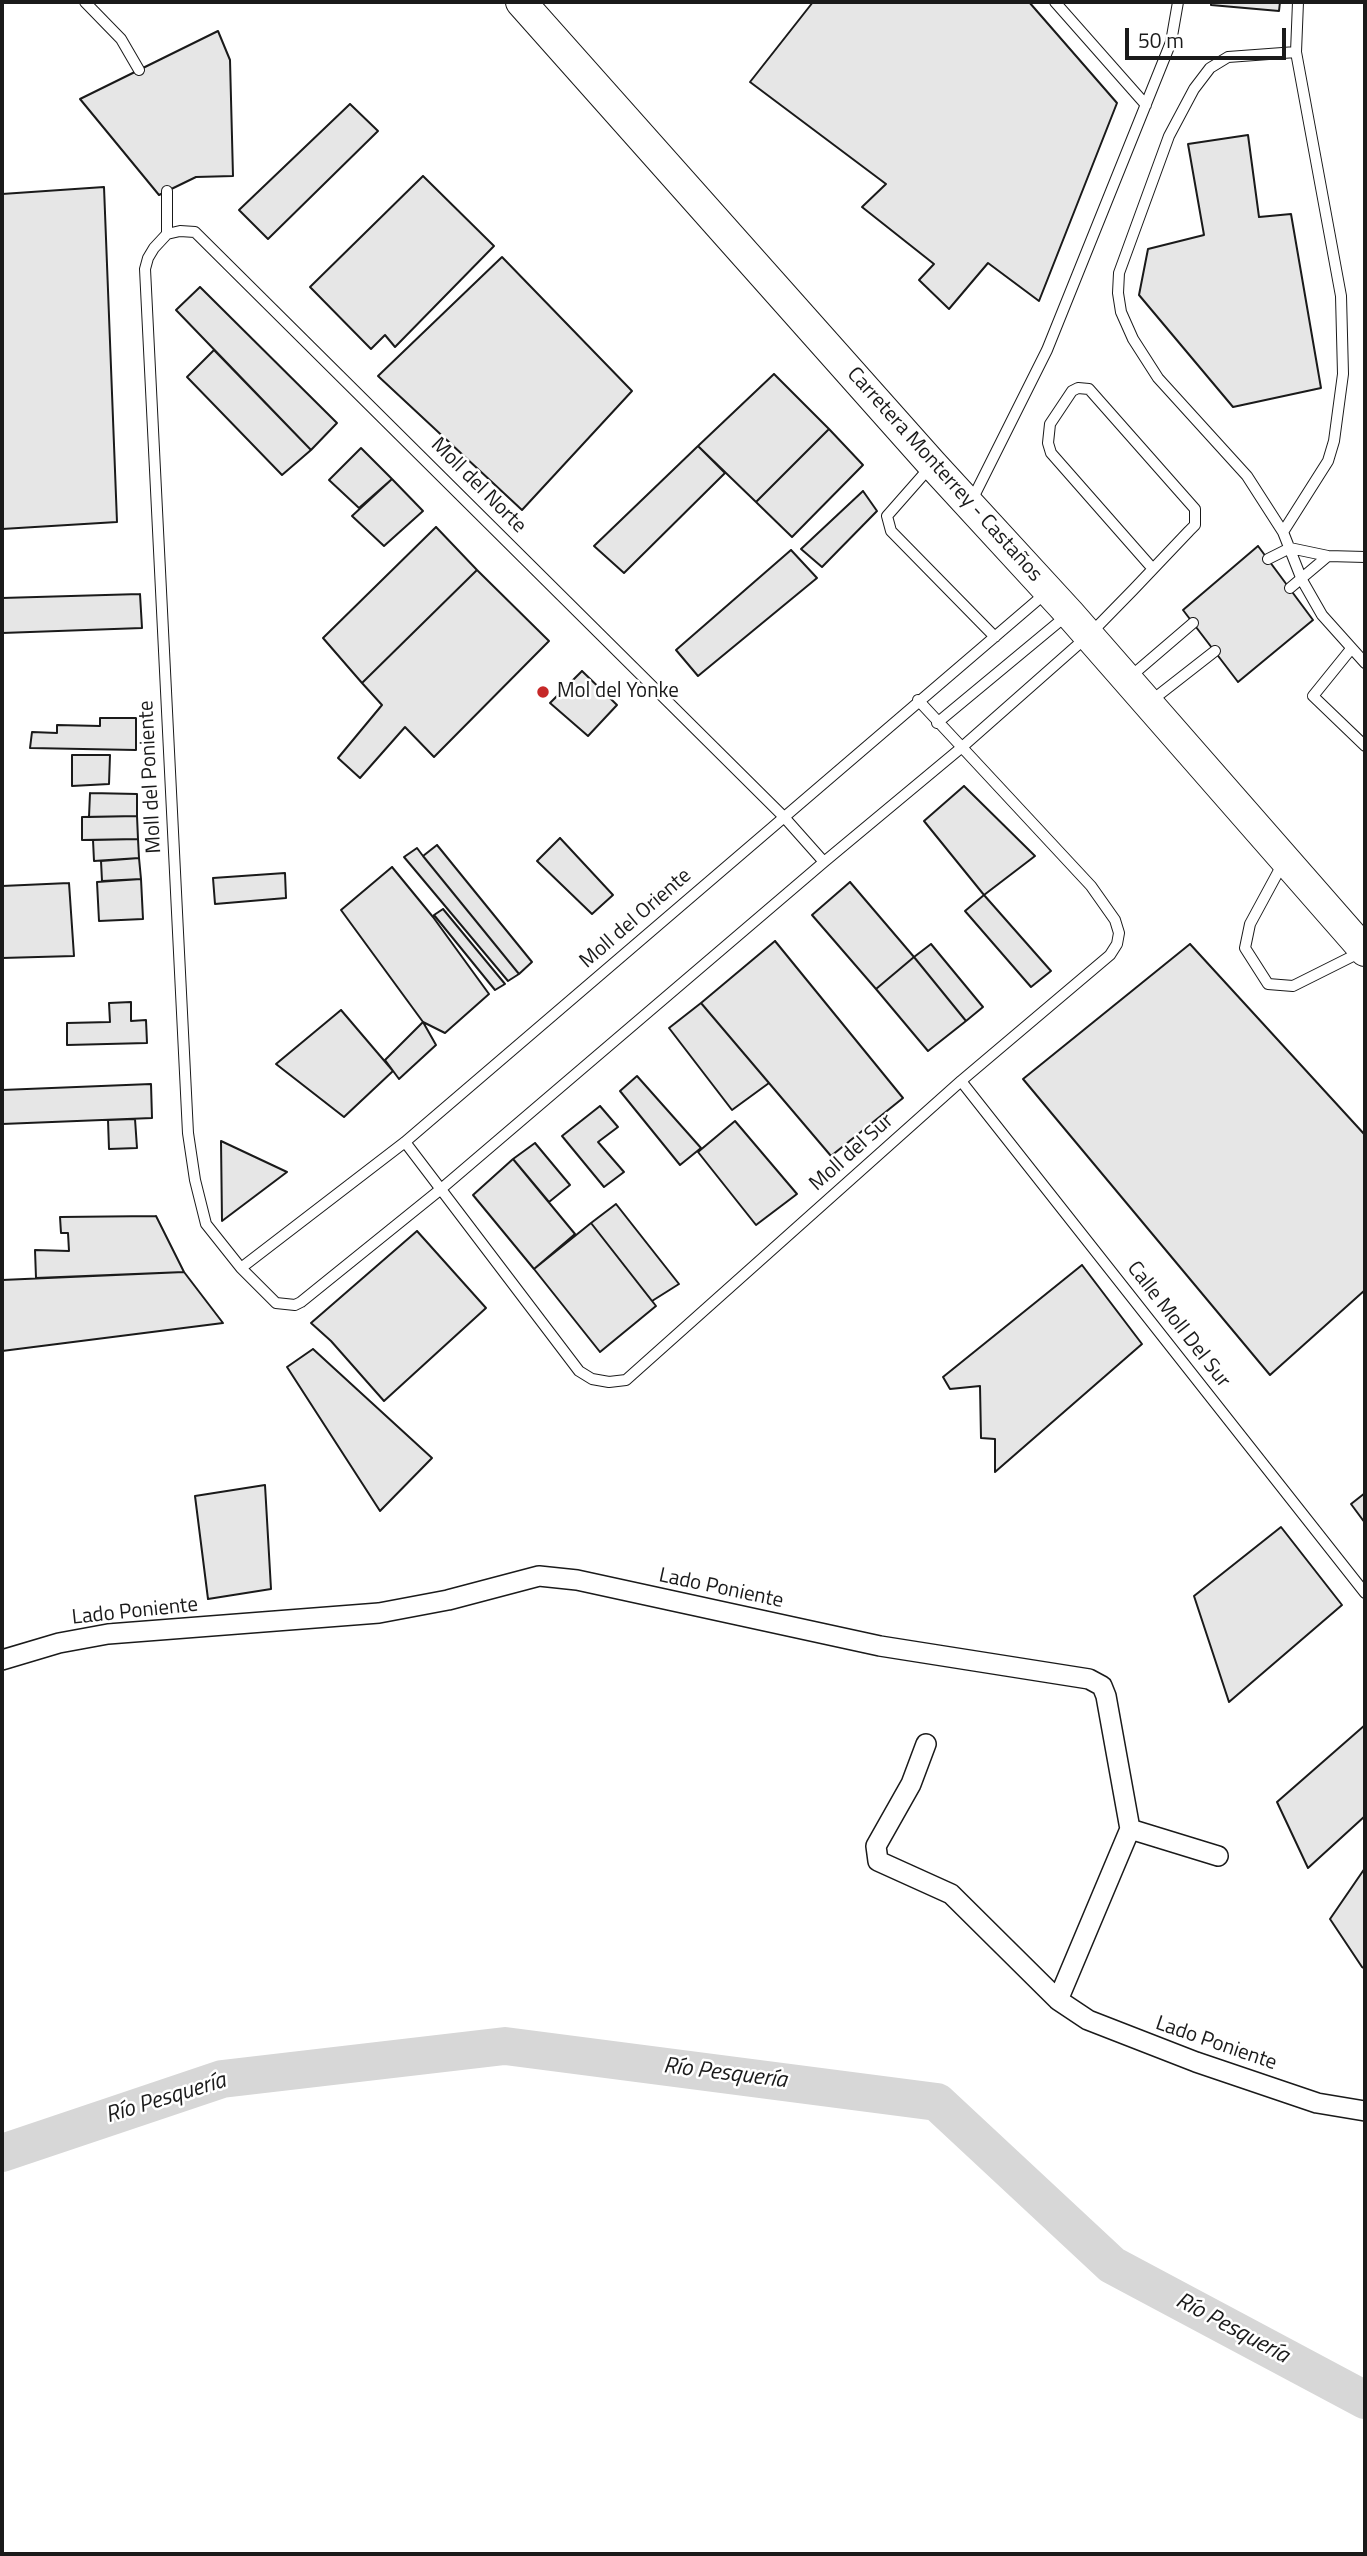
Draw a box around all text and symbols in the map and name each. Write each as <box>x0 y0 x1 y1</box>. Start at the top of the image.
scale bar <box>1129 14 1290 58</box>
text: 50 m <box>1138 24 1184 56</box>
street label: Carretera Monterrey - Castaños <box>841 363 1047 587</box>
street label: Moll del Norte <box>425 433 531 539</box>
place label: Mol del Yonke <box>557 679 679 705</box>
marker: Mol del Yonke <box>535 684 551 700</box>
street label: Moll del Poniente <box>134 700 168 854</box>
street label: Moll del Oriente <box>575 864 697 974</box>
street label: Moll del Sur <box>805 1109 899 1197</box>
street label: Calle Moll Del Sur <box>1121 1257 1235 1393</box>
street label: Lado Poniente <box>657 1564 785 1614</box>
street label: Lado Poniente <box>71 1593 199 1631</box>
street label: Lado Poniente <box>1152 2011 1280 2077</box>
water label: Río Pesquería <box>662 2053 788 2095</box>
water label: Río Pesquería <box>103 2068 229 2130</box>
water label: Río Pesquería <box>1171 2288 1293 2370</box>

